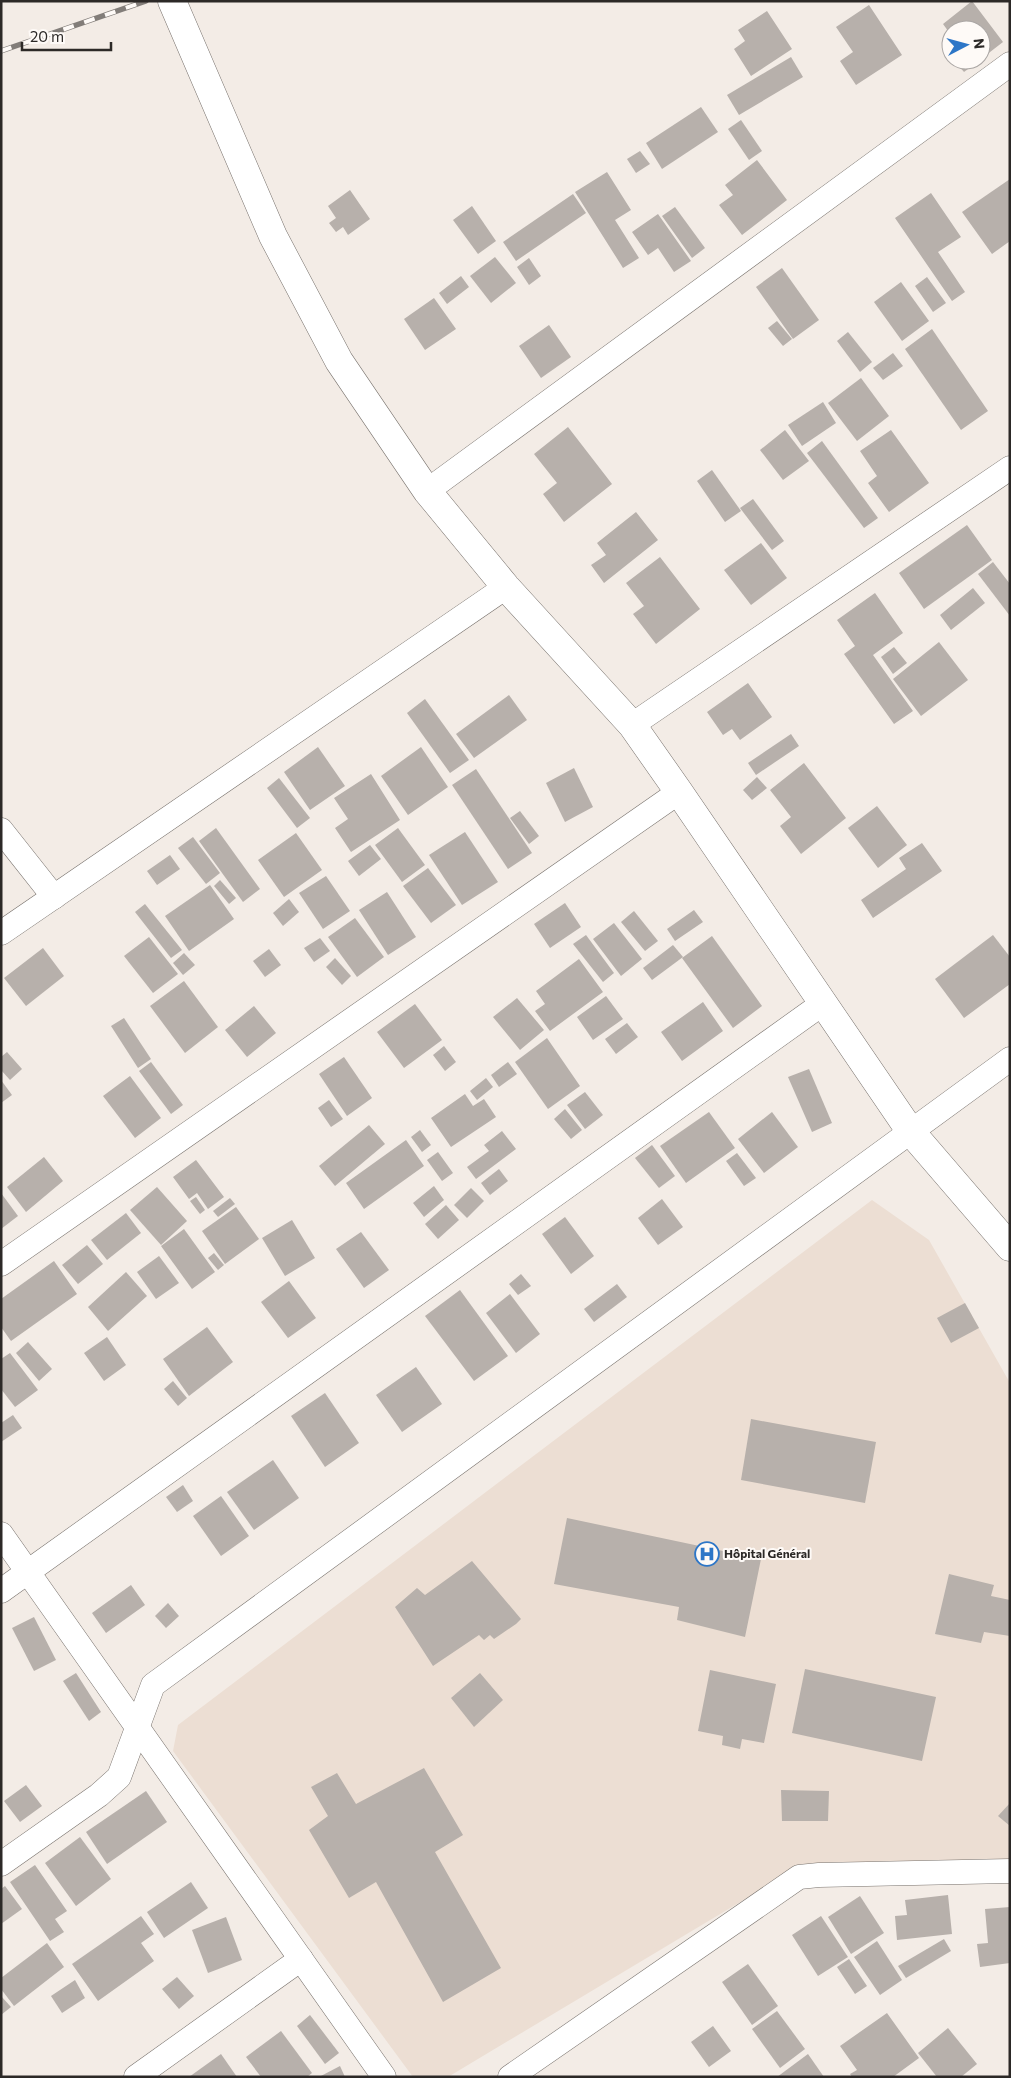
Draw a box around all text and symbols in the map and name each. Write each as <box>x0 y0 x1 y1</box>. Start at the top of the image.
scale bar <box>22 20 111 52</box>
north arrow <box>941 20 991 70</box>
text: 20 m <box>30 27 64 45</box>
text: N <box>970 37 988 50</box>
hospital icon: Hôpital Général <box>694 1541 720 1567</box>
place label: Hôpital Général <box>724 1546 810 1560</box>

